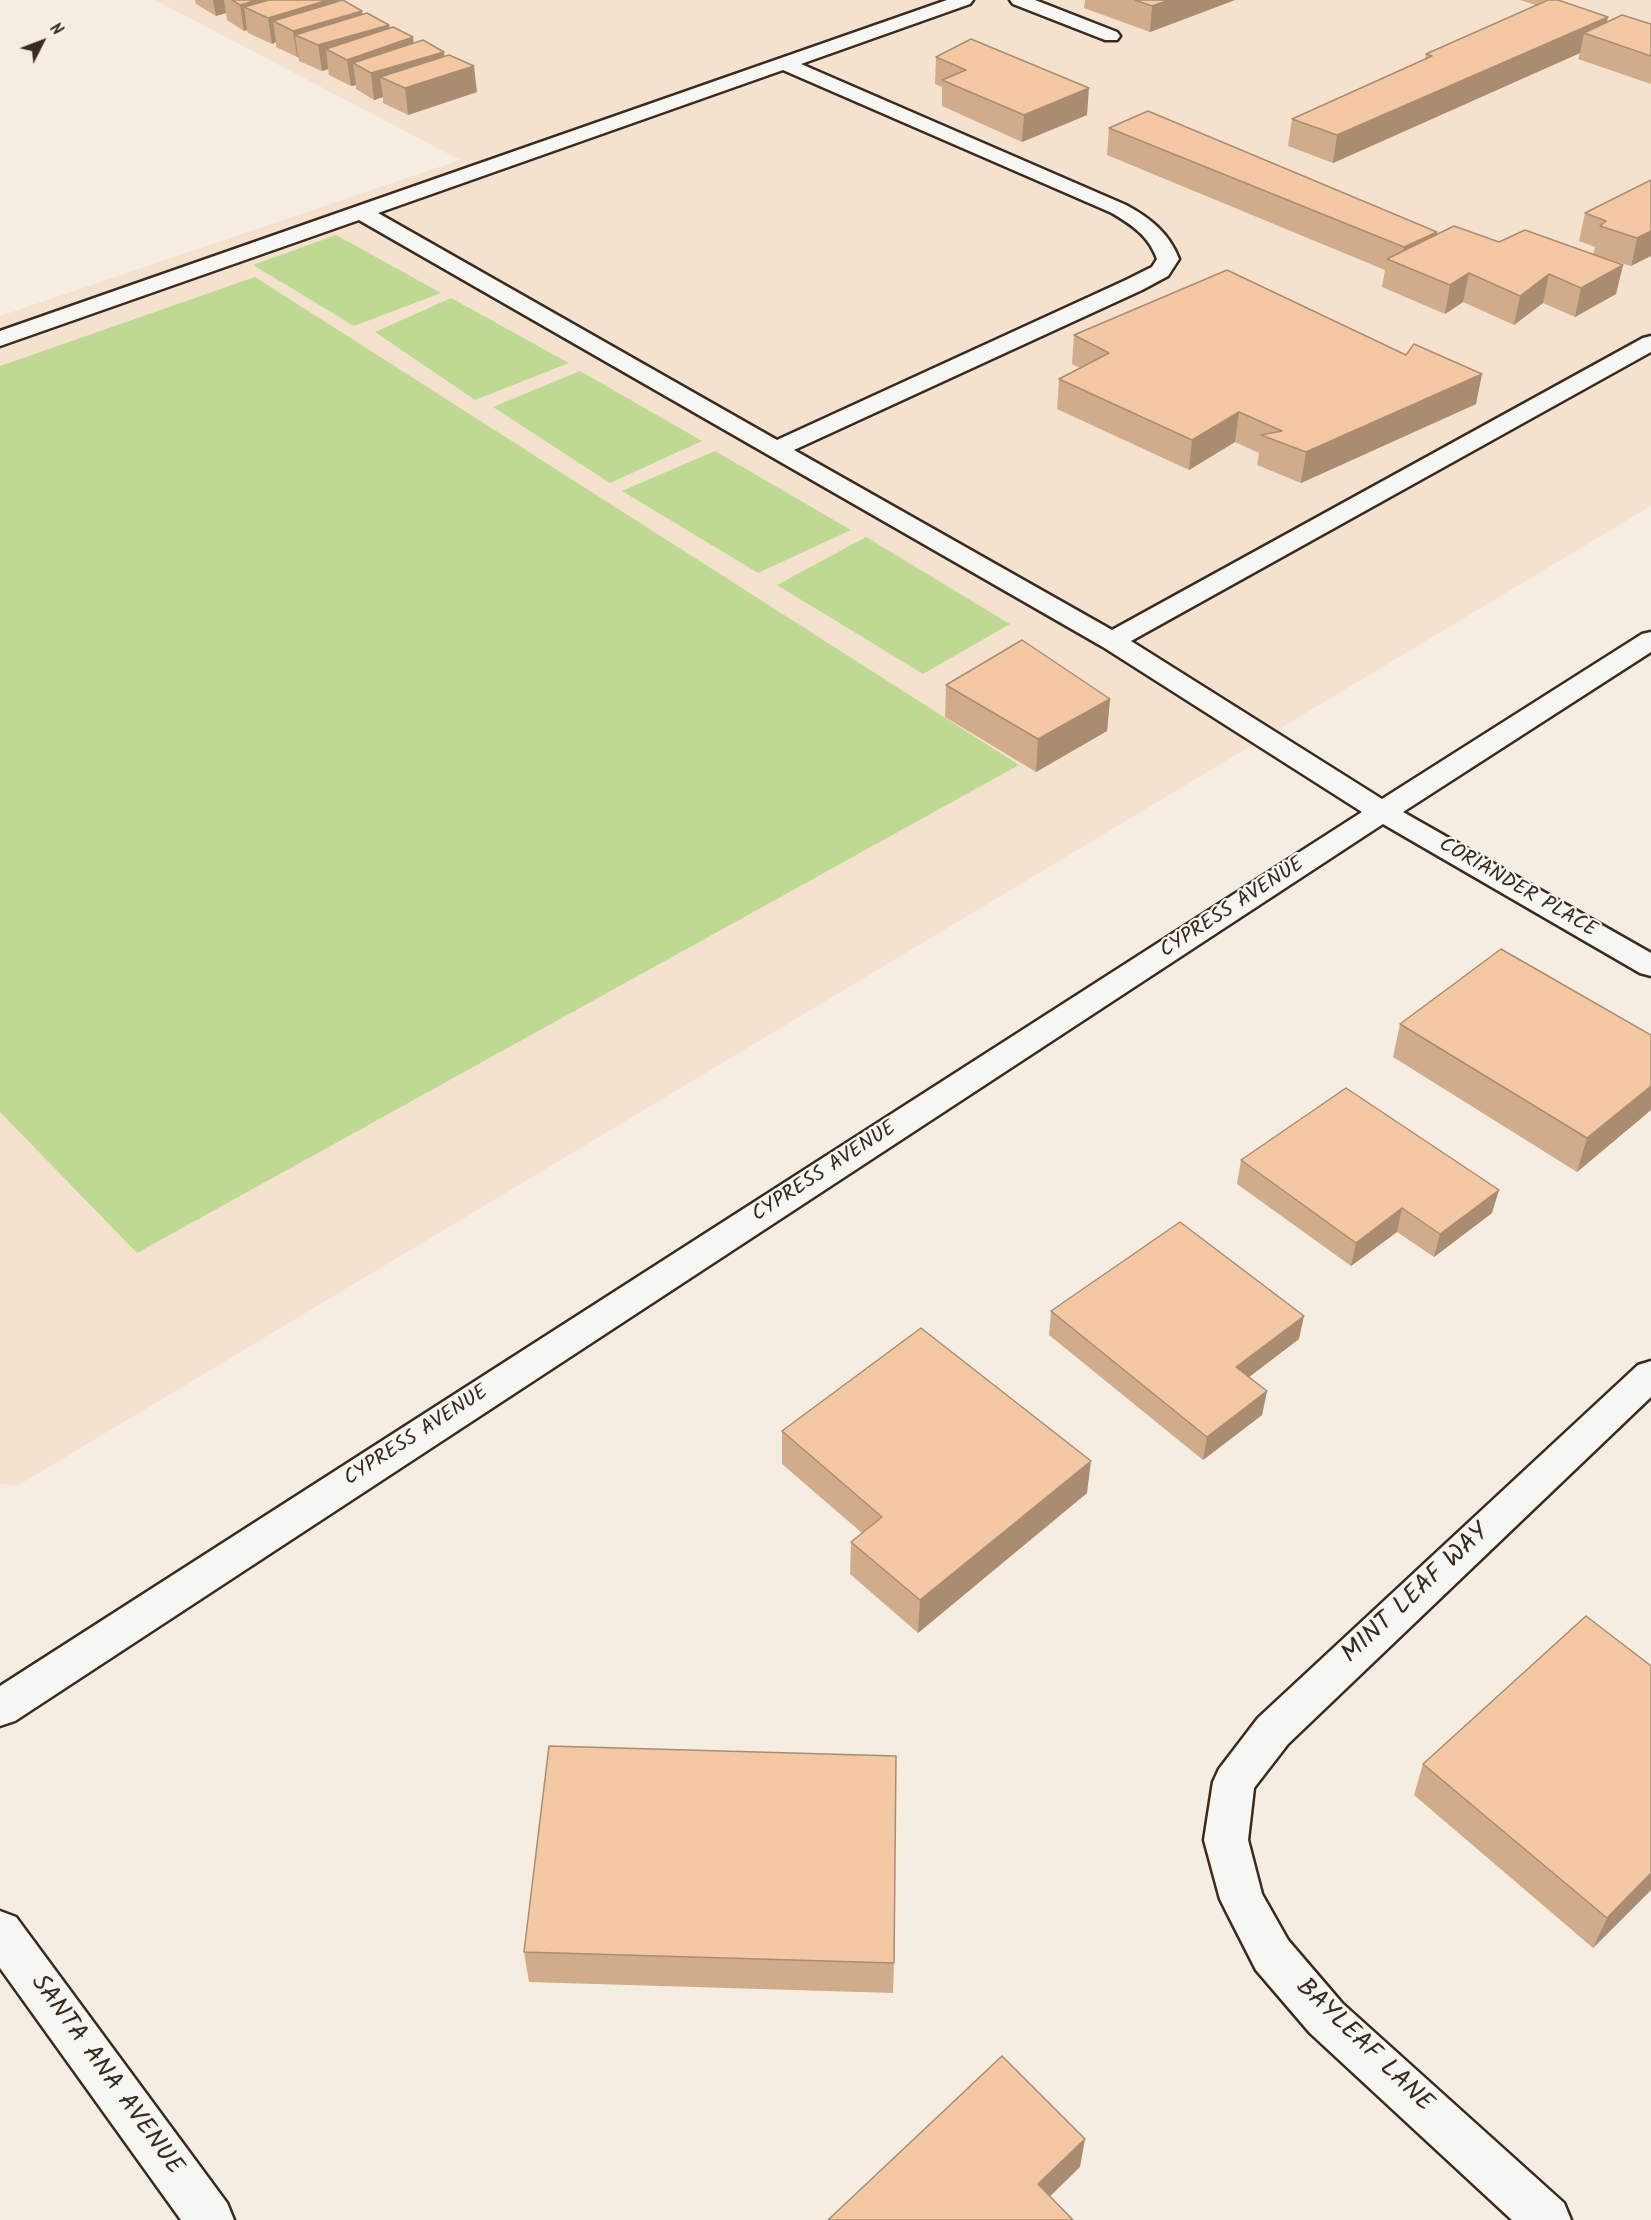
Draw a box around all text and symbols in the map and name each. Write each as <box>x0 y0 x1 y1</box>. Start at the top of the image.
north arrow <box>12 12 72 72</box>
text: N <box>43 17 68 42</box>
street label: CORIANDER PLACE <box>1434 834 1600 944</box>
street label: CYPRESS AVENUE <box>1156 853 1310 965</box>
street label: CYPRESS AVENUE <box>748 1117 902 1229</box>
street label: CYPRESS AVENUE <box>340 1381 494 1493</box>
street label: MINT LEAF WAY <box>1337 1519 1497 1671</box>
street label: SANTA ANA AVENUE <box>22 1970 188 2182</box>
street label: BAYLEAF LANE <box>1288 1973 1438 2121</box>

